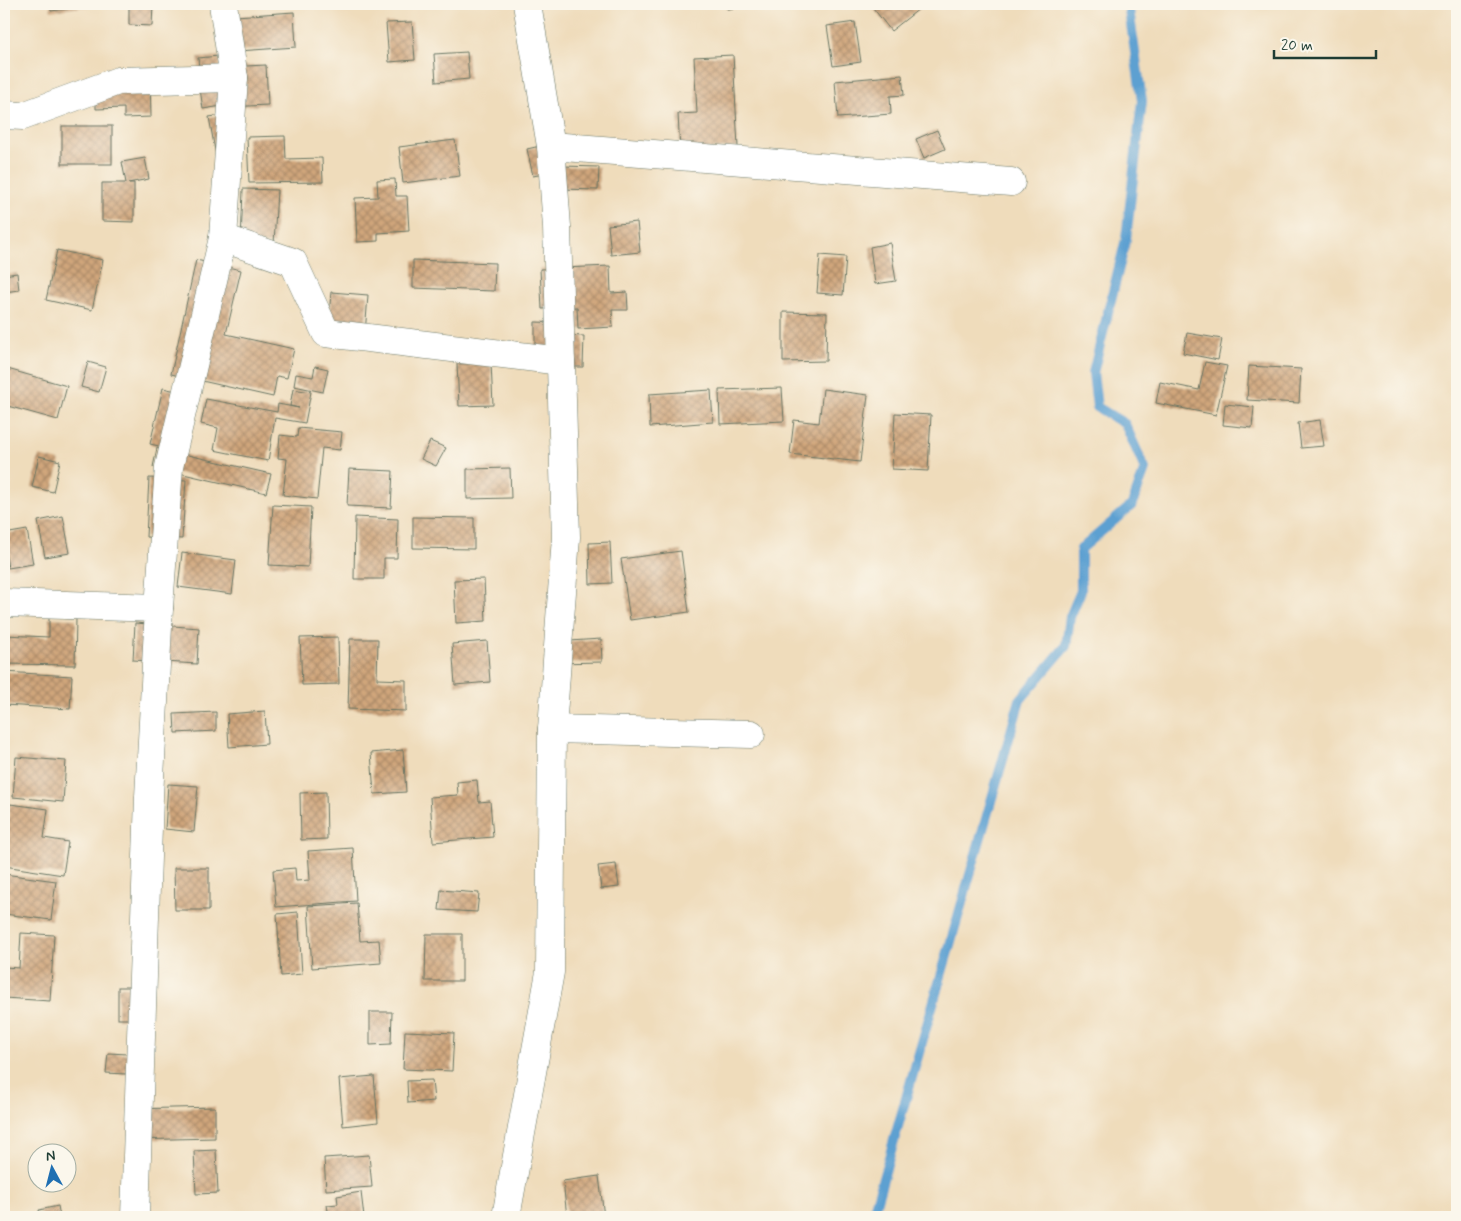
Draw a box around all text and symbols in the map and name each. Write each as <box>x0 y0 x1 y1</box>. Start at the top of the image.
scale bar <box>1274 28 1376 60</box>
text: 20 m <box>1281 36 1313 56</box>
north arrow <box>28 1144 78 1194</box>
text: N <box>45 1147 56 1166</box>

